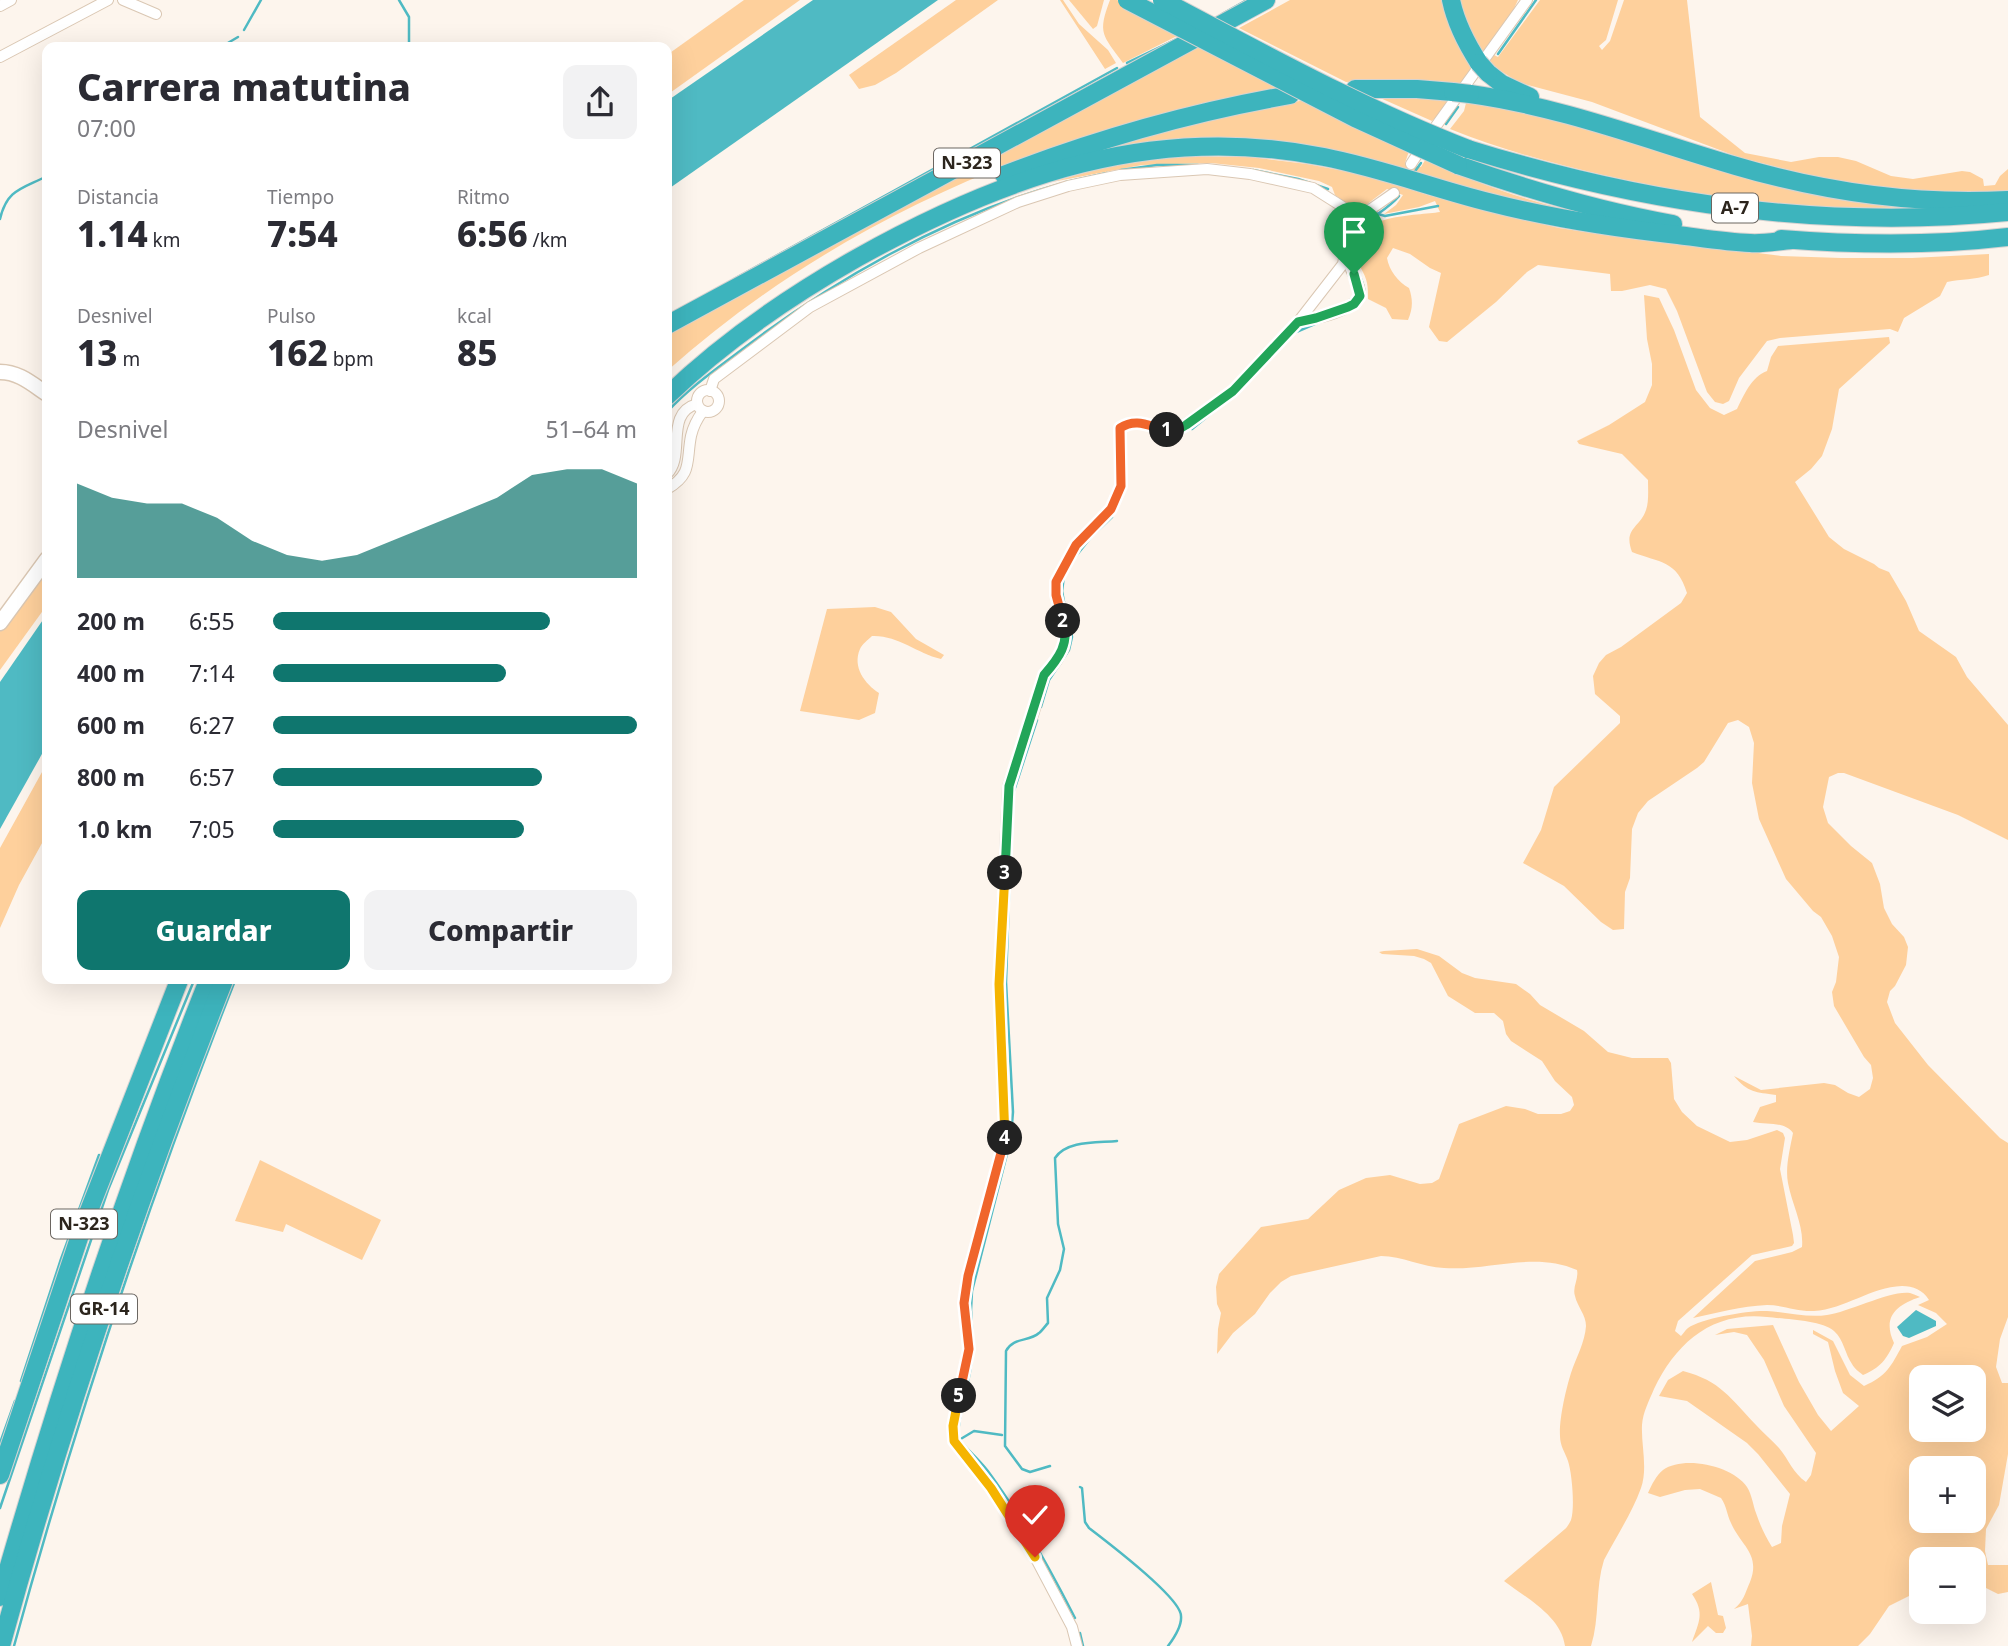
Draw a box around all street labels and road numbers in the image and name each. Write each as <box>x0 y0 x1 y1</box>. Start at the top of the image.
road number: N-323 <box>934 148 1000 178</box>
road number: A-7 <box>1712 194 1758 223</box>
road number: N-323 <box>51 1210 117 1238</box>
road number: GR-14 <box>71 1294 137 1324</box>

